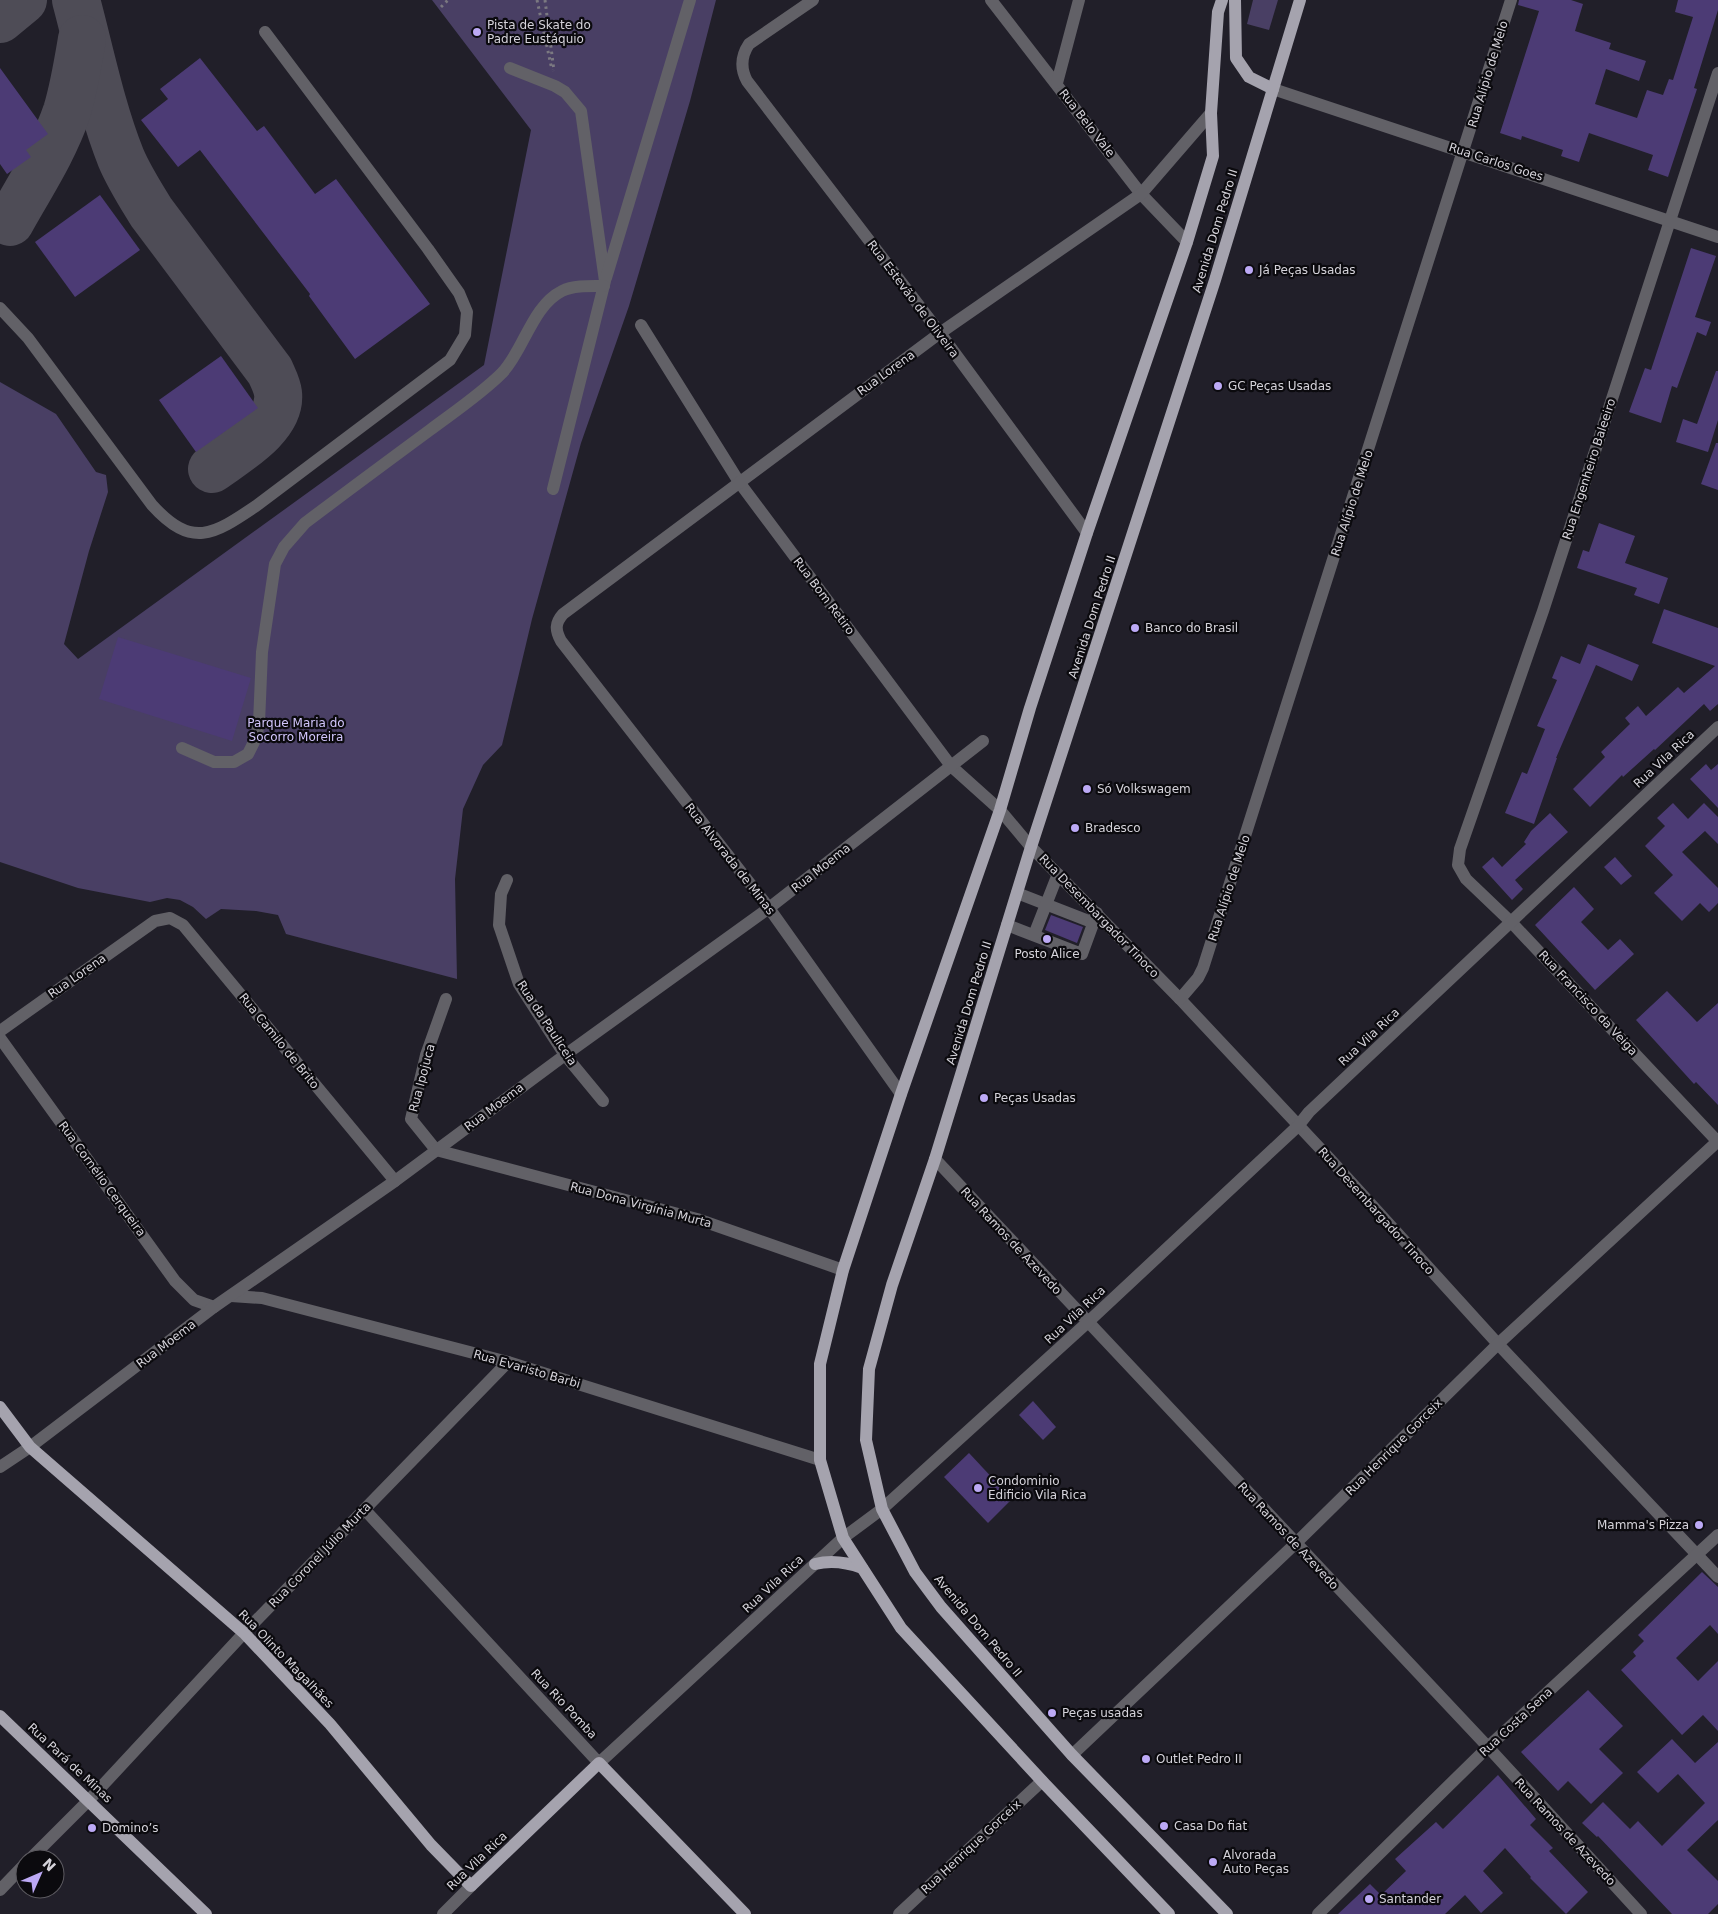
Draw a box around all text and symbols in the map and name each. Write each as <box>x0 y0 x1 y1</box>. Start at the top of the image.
place label: Pista de Skate do Padre Eustáquio <box>487 18 591 46</box>
street label: Rua Alípio de Melo <box>1465 19 1511 129</box>
marker: Pista de Skate do Padre Eustáquio <box>471 26 483 38</box>
street label: Rua Belo Vale <box>1056 86 1118 160</box>
street label: Rua Carlos Goes <box>1447 140 1545 184</box>
street label: Avenida Dom Pedro II <box>1190 168 1240 294</box>
street label: Rua Estevão de Oliveira <box>864 238 962 360</box>
place label: Já Peças Usadas <box>1258 263 1356 277</box>
marker: Já Peças Usadas <box>1243 264 1255 276</box>
street label: Rua Lorena <box>855 348 917 398</box>
place label: GC Peças Usadas <box>1228 379 1331 393</box>
marker: GC Peças Usadas <box>1212 380 1224 392</box>
street label: Rua Engenheiro Baleeiro <box>1560 397 1618 541</box>
street label: Rua Alípio de Melo <box>1328 448 1376 558</box>
street label: Avenida Dom Pedro II <box>1065 554 1119 680</box>
street label: Rua Bom Retiro <box>790 555 858 637</box>
place label: Banco do Brasil <box>1145 621 1238 635</box>
marker: Banco do Brasil <box>1129 622 1141 634</box>
park label: Parque Maria do Socorro Moreira <box>247 716 345 744</box>
street label: Rua Vila Rica <box>1631 727 1697 791</box>
place label: Só Volkswagem <box>1097 782 1191 796</box>
marker: Só Volkswagem <box>1081 783 1093 795</box>
street label: Rua Alvorada de Minas <box>682 801 778 917</box>
place label: Bradesco <box>1085 821 1141 835</box>
marker: Bradesco <box>1069 822 1081 834</box>
street label: Rua Alípio de Melo <box>1205 833 1253 943</box>
street label: Rua Moema <box>789 841 853 895</box>
street label: Rua Desembargador Tinoco <box>1036 851 1162 981</box>
marker: Posto Alice <box>1041 933 1053 945</box>
street label: Avenida Dom Pedro II <box>944 940 994 1066</box>
place label: Posto Alice <box>1014 947 1080 961</box>
street label: Rua Francisco da Veiga <box>1536 948 1640 1058</box>
street label: Rua Lorena <box>45 951 109 1001</box>
street label: Rua da Pauliceia <box>514 978 580 1068</box>
street label: Rua Camilo de Brito <box>236 990 322 1092</box>
street label: Rua Vila Rica <box>1336 1005 1402 1069</box>
street label: Rua Ipojuca <box>406 1042 438 1114</box>
street label: Rua Moema <box>462 1080 526 1134</box>
place label: Peças Usadas <box>994 1091 1076 1105</box>
marker: Peças Usadas <box>978 1092 990 1104</box>
street label: Rua Cornélio Cerqueira <box>56 1119 148 1239</box>
street label: Rua Desembargador Tinoco <box>1315 1145 1437 1277</box>
street label: Rua Dona Virgínia Murta <box>569 1179 713 1231</box>
street label: Rua Ramos de Azevedo <box>958 1185 1064 1297</box>
street label: Rua Vila Rica <box>1042 1283 1108 1347</box>
street label: Rua Moema <box>134 1317 198 1371</box>
street label: Rua Evaristo Barbi <box>472 1347 582 1391</box>
street label: Rua Henrique Gorceix <box>1343 1396 1445 1498</box>
place label: Condominio Edificio Vila Rica <box>988 1474 1087 1502</box>
street label: Rua Ramos de Azevedo <box>1235 1480 1341 1592</box>
marker: Condominio Edificio Vila Rica <box>972 1482 984 1494</box>
street label: Rua Coronel Júlio Murta <box>266 1500 374 1610</box>
place label: Mamma's Pizza <box>1597 1518 1689 1532</box>
marker: Mamma's Pizza <box>1693 1519 1705 1531</box>
street label: Rua Vila Rica <box>740 1552 806 1616</box>
street label: Avenida Dom Pedro II <box>931 1572 1025 1680</box>
street label: Rua Olinto Magalhães <box>236 1607 336 1711</box>
street label: Rua Rio Pomba <box>528 1666 600 1742</box>
street label: Rua Costa Sena <box>1477 1685 1555 1759</box>
place label: Peças usadas <box>1062 1706 1143 1720</box>
marker: Peças usadas <box>1046 1707 1058 1719</box>
street label: Rua Pará de Minas <box>25 1720 115 1806</box>
place label: Outlet Pedro II <box>1156 1752 1242 1766</box>
marker: Outlet Pedro II <box>1140 1753 1152 1765</box>
street label: Rua Ramos de Azevedo <box>1512 1776 1618 1888</box>
street label: Rua Henrique Gorceix <box>918 1797 1024 1897</box>
place label: Casa Do fiat <box>1174 1819 1247 1833</box>
marker: Casa Do fiat <box>1158 1820 1170 1832</box>
place label: Domino’s <box>102 1821 159 1835</box>
marker: Domino’s <box>86 1822 98 1834</box>
street label: Rua Vila Rica <box>444 1829 510 1893</box>
place label: Alvorada Auto Peças <box>1223 1848 1289 1876</box>
north arrow <box>15 1849 65 1899</box>
text: N <box>39 1855 59 1875</box>
marker: Alvorada Auto Peças <box>1207 1856 1219 1868</box>
place label: Santander <box>1379 1892 1441 1906</box>
marker: Santander <box>1363 1893 1375 1905</box>

